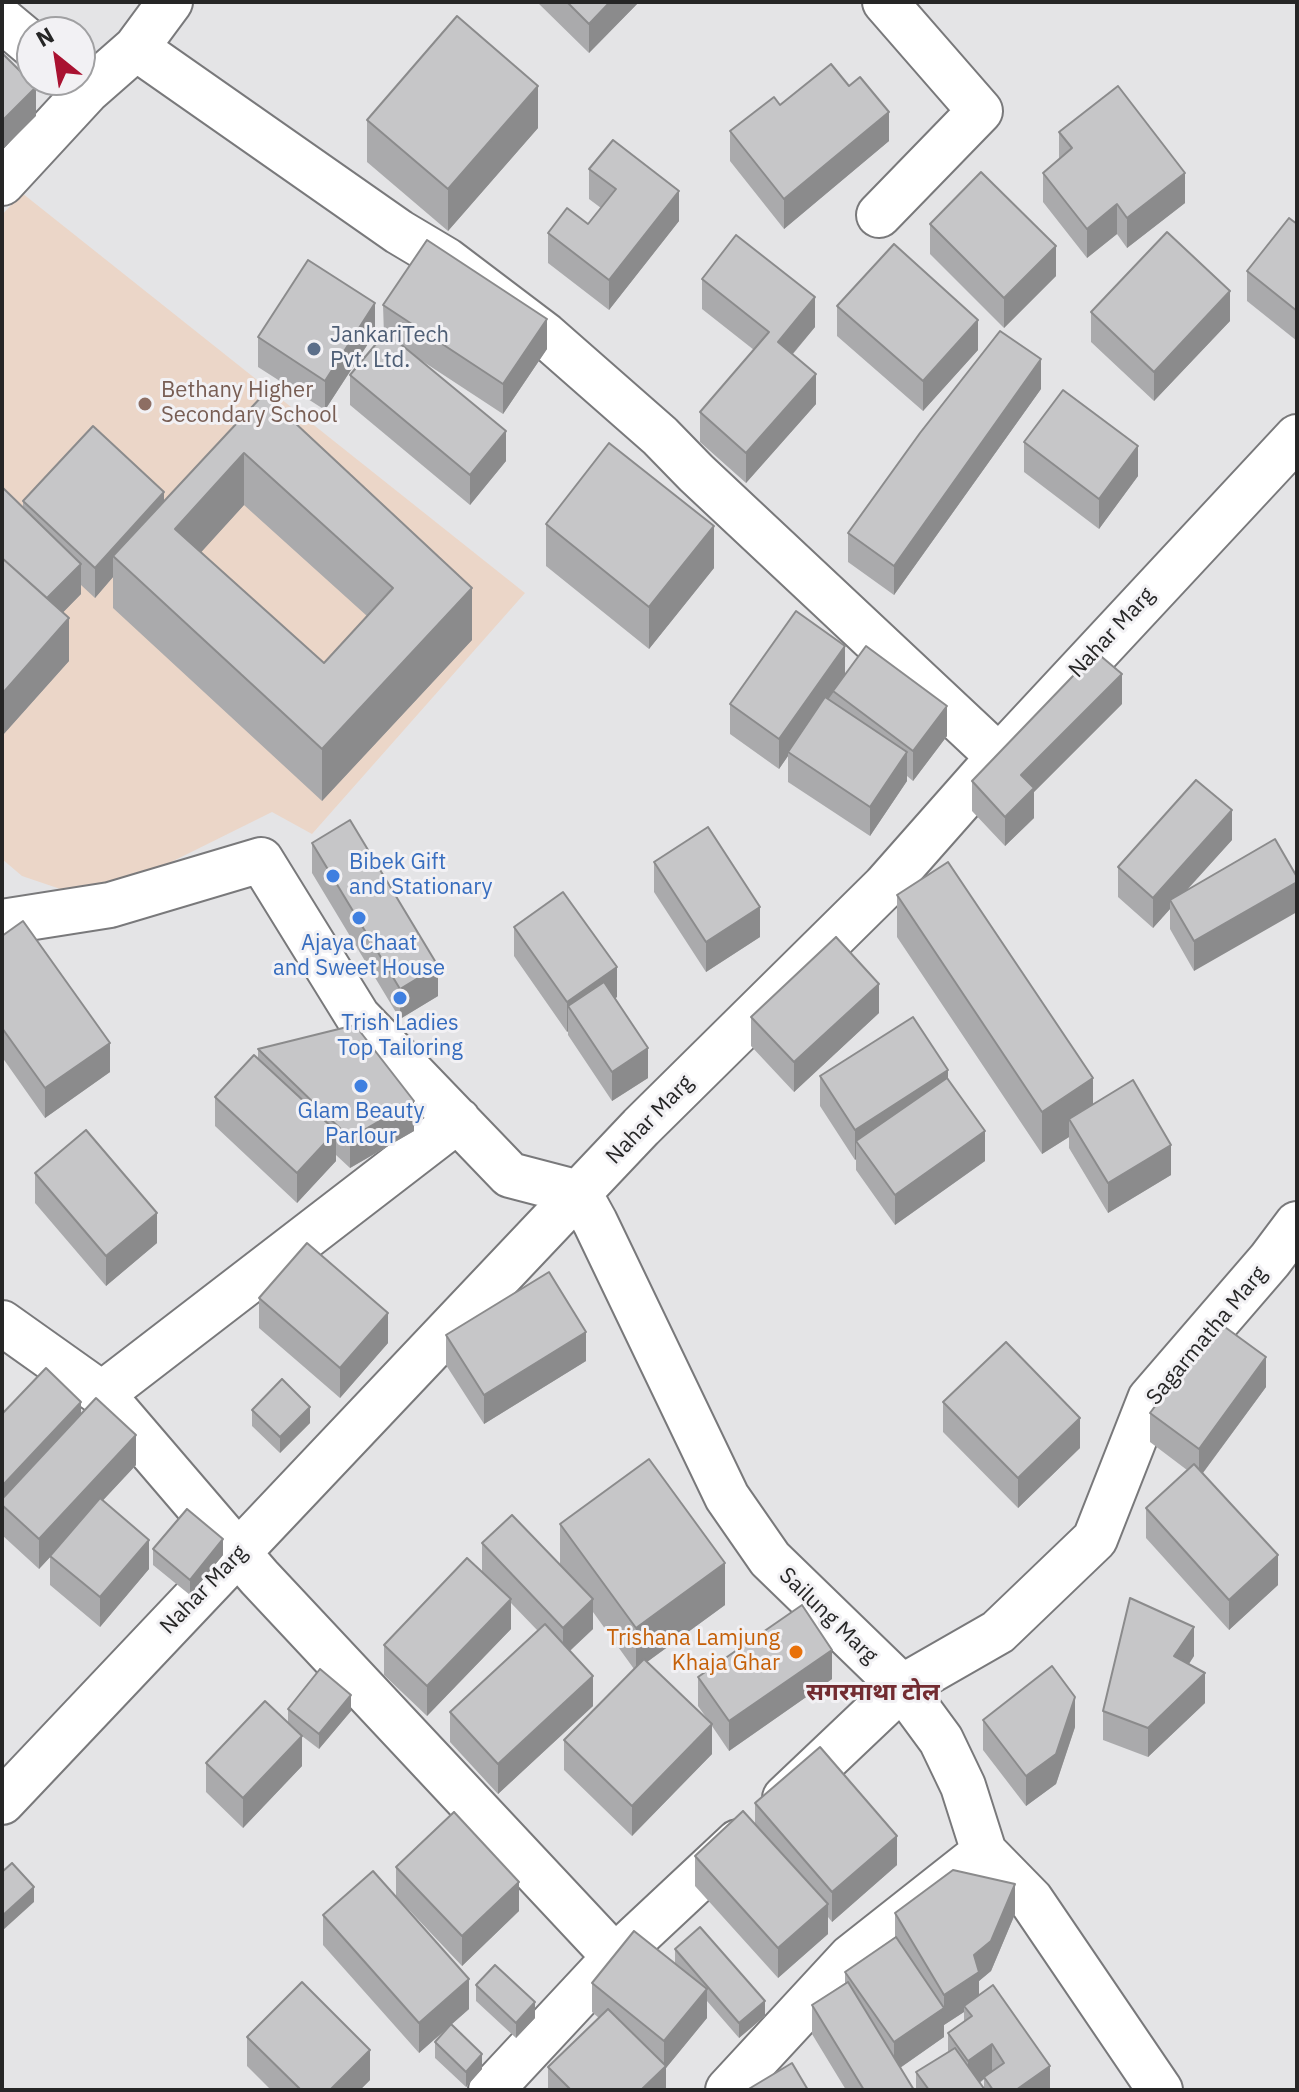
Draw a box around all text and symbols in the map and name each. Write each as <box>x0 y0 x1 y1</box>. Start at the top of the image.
north arrow <box>16 16 96 96</box>
text: N <box>31 20 59 53</box>
place label: JankariTech Pvt. Ltd. <box>330 323 449 374</box>
marker: JankariTech Pvt. Ltd. <box>305 340 323 358</box>
place label: Bethany Higher Secondary School <box>161 378 338 430</box>
marker: Bethany Higher Secondary School <box>136 395 154 413</box>
street label: Nahar Marg <box>1064 582 1160 684</box>
place label: Bibek Gift and Stationary <box>349 850 493 902</box>
marker: Bibek Gift and Stationary <box>324 867 342 885</box>
marker: Ajaya Chaat and Sweet House <box>350 909 368 927</box>
place label: Ajaya Chaat and Sweet House <box>273 931 445 982</box>
marker: Trish Ladies Top Tailoring <box>391 989 409 1007</box>
place label: Trish Ladies Top Tailoring <box>337 1011 463 1062</box>
street label: Nahar Marg <box>601 1070 699 1170</box>
marker: Glam Beauty Parlour <box>352 1077 370 1095</box>
place label: Glam Beauty Parlour <box>298 1099 424 1150</box>
street label: Sagarmatha Marg <box>1141 1261 1273 1411</box>
street label: Nahar Marg <box>155 1540 253 1640</box>
street label: Sailung Marg <box>773 1563 883 1669</box>
place label: Trishana Lamjung Khaja Ghar <box>606 1626 780 1678</box>
marker: Trishana Lamjung Khaja Ghar <box>787 1643 805 1661</box>
district label: सगरमाथा टोल <box>806 1679 940 1707</box>

